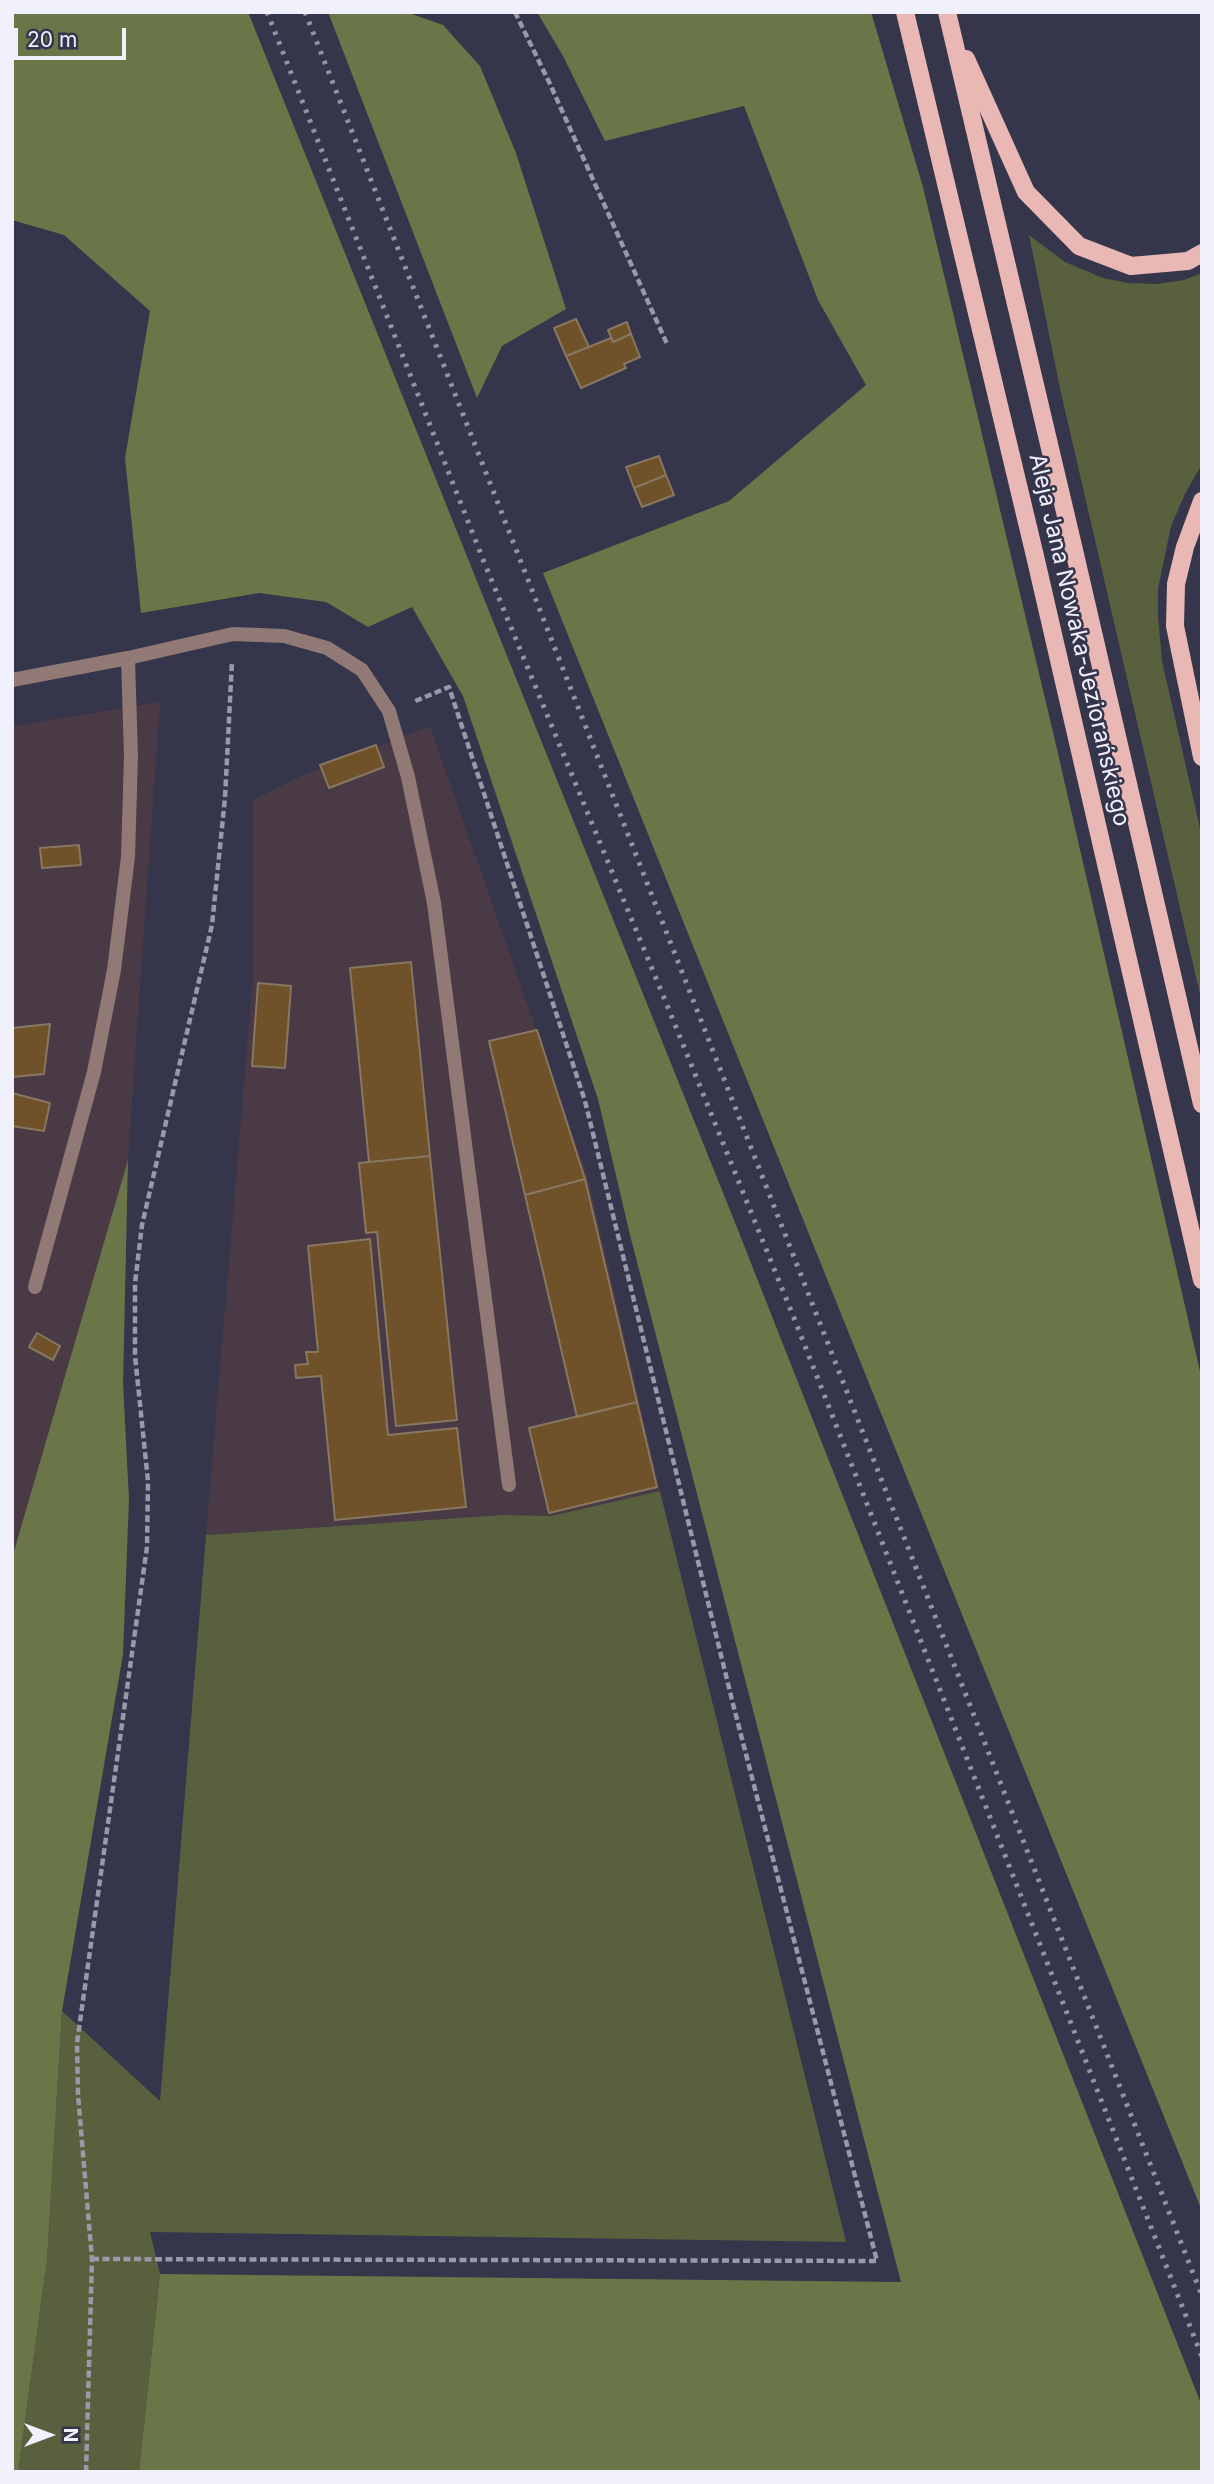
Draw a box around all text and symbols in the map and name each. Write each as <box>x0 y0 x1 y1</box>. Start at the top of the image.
scale bar <box>18 14 130 58</box>
text: 20 m <box>27 27 77 52</box>
street label: Aleja Jana Nowaka-Jeziorańskiego <box>1023 451 1135 829</box>
north arrow <box>14 2400 84 2470</box>
text: N <box>59 2428 82 2442</box>

